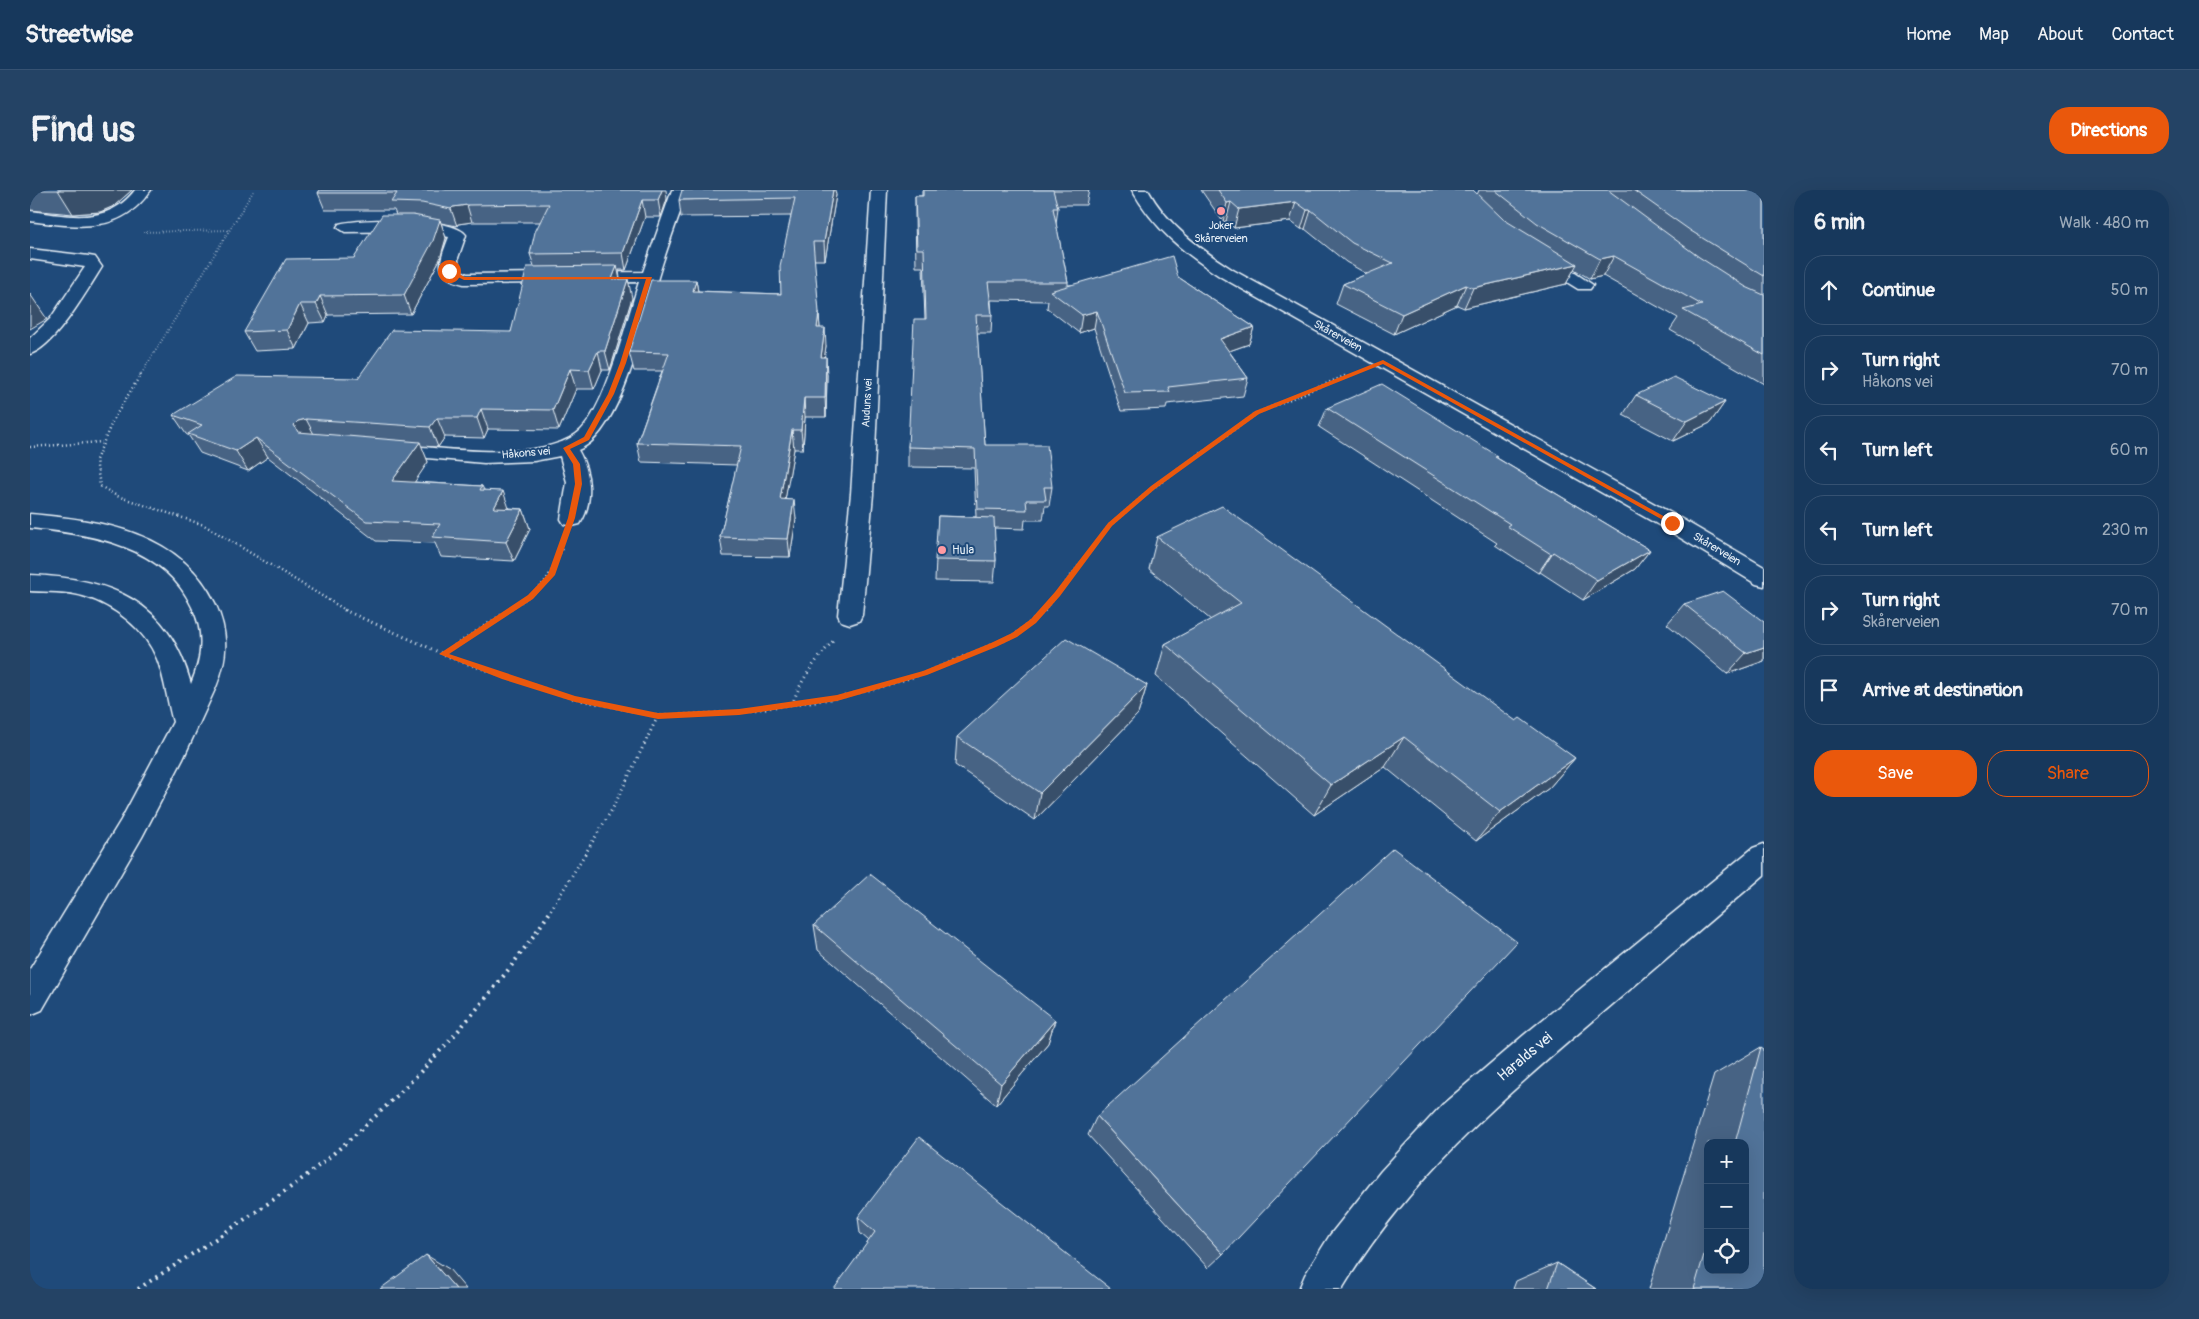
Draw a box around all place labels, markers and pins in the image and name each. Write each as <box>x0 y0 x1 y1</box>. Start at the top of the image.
marker: Joker Skårerveien <box>1215 205 1227 217</box>
place label: Joker Skårerveien <box>1194 219 1248 245</box>
place label: Hula <box>952 543 974 558</box>
marker: Hula <box>936 544 948 556</box>

